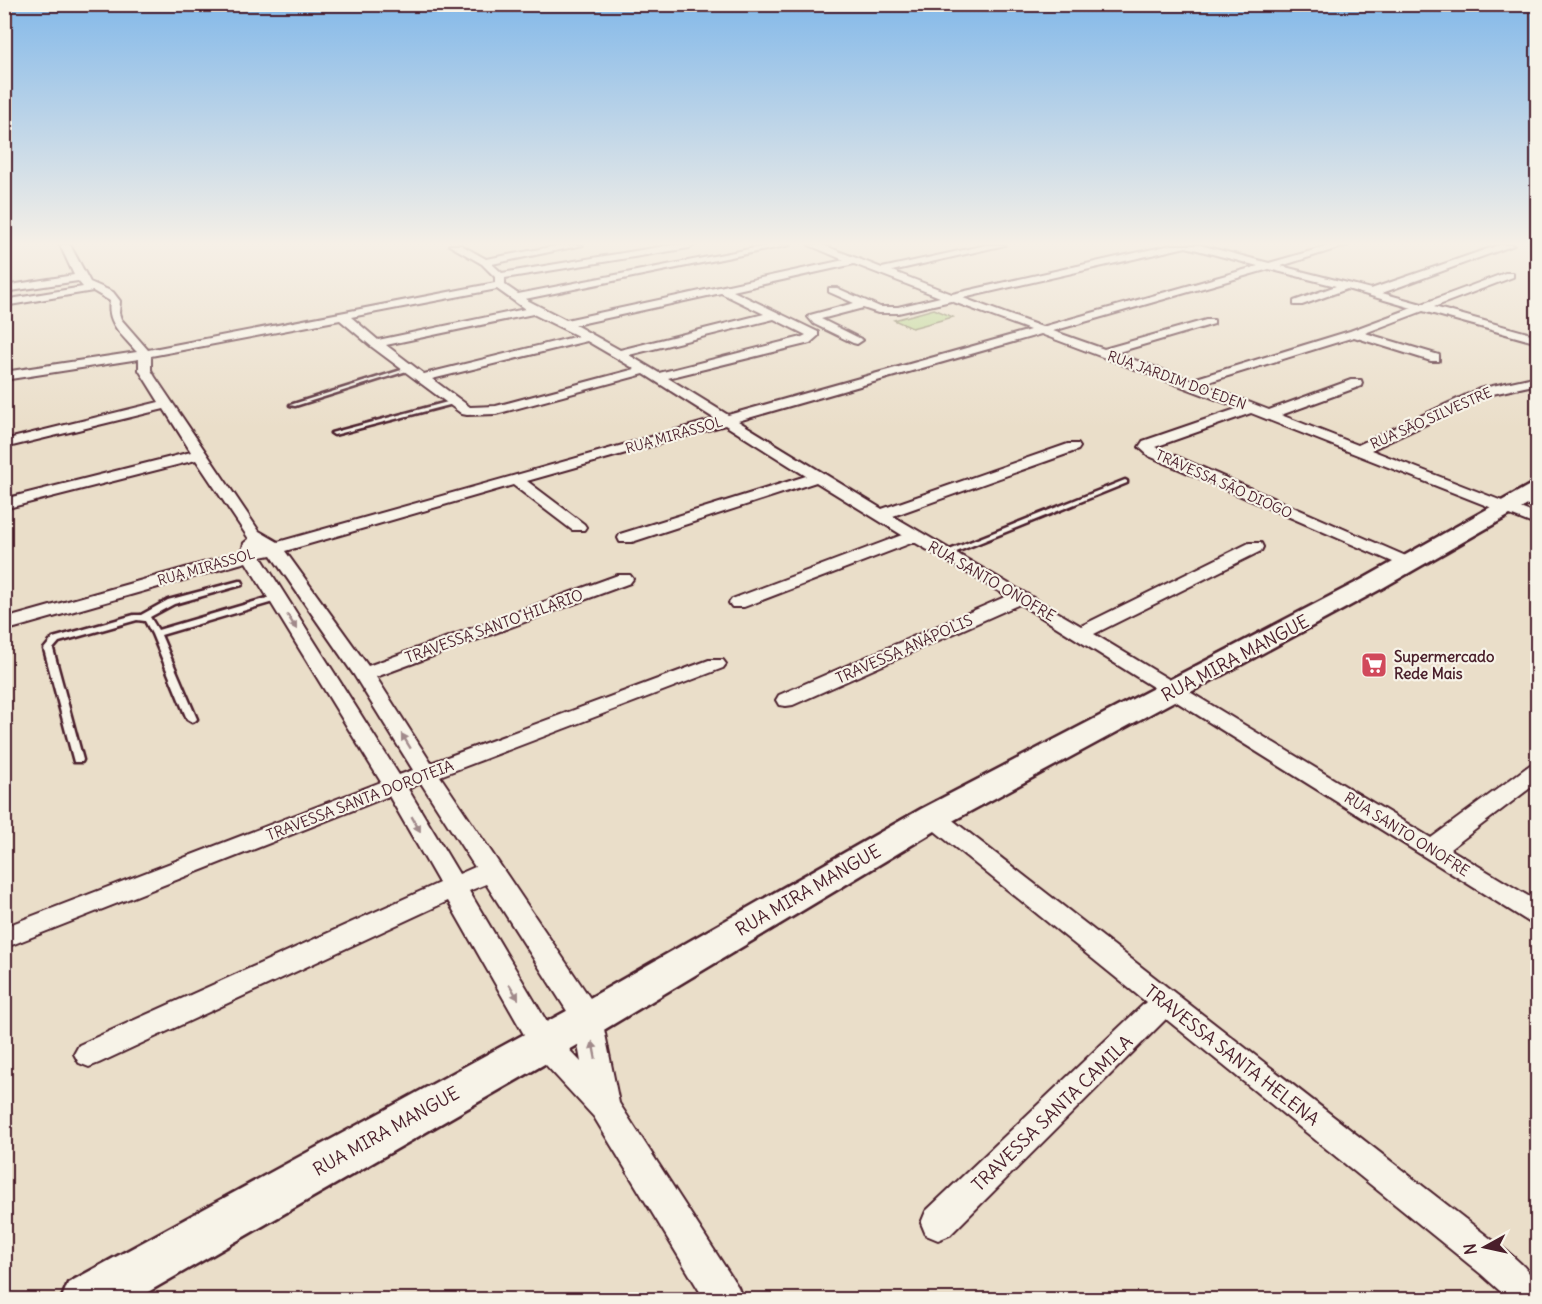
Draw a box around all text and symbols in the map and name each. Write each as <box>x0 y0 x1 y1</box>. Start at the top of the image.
street label: RUA JARDIM DO EDEN <box>1105 346 1249 414</box>
street label: RUA SÃO SILVESTRE <box>1367 383 1495 453</box>
street label: RUA MIRASSOL <box>623 412 725 457</box>
street label: TRAVESSA SÃO DIOGO <box>1153 446 1295 522</box>
street label: RUA SANTO ONOFRE <box>925 537 1059 625</box>
street label: RUA MIRASSOL <box>155 544 257 589</box>
street label: TRAVESSA SANTO HILARIO <box>402 585 586 667</box>
street label: RUA MIRA MANGUE <box>1157 609 1313 707</box>
street label: TRAVESSA ANÁPOLIS <box>833 610 975 688</box>
one-way arrow <box>287 614 298 630</box>
place label: Supermercado Rede Mais <box>1394 647 1495 683</box>
supermarket icon: Supermercado Rede Mais <box>1359 650 1389 680</box>
one-way arrow <box>401 733 412 749</box>
street label: TRAVESSA SANTA DOROTEIA <box>264 755 457 845</box>
street label: RUA SANTO ONOFRE <box>1341 788 1473 880</box>
one-way arrow <box>411 816 421 833</box>
street label: RUA MIRA MANGUE <box>731 839 885 941</box>
street label: TRAVESSA SANTA HELENA <box>1140 980 1324 1130</box>
one-way arrow <box>509 984 520 1000</box>
street label: TRAVESSA SANTA CAMILA <box>967 1030 1137 1196</box>
one-way arrow <box>589 1040 598 1059</box>
street label: RUA MIRA MANGUE <box>309 1081 463 1181</box>
north arrow <box>1455 1217 1515 1277</box>
text: N <box>1459 1242 1481 1256</box>

